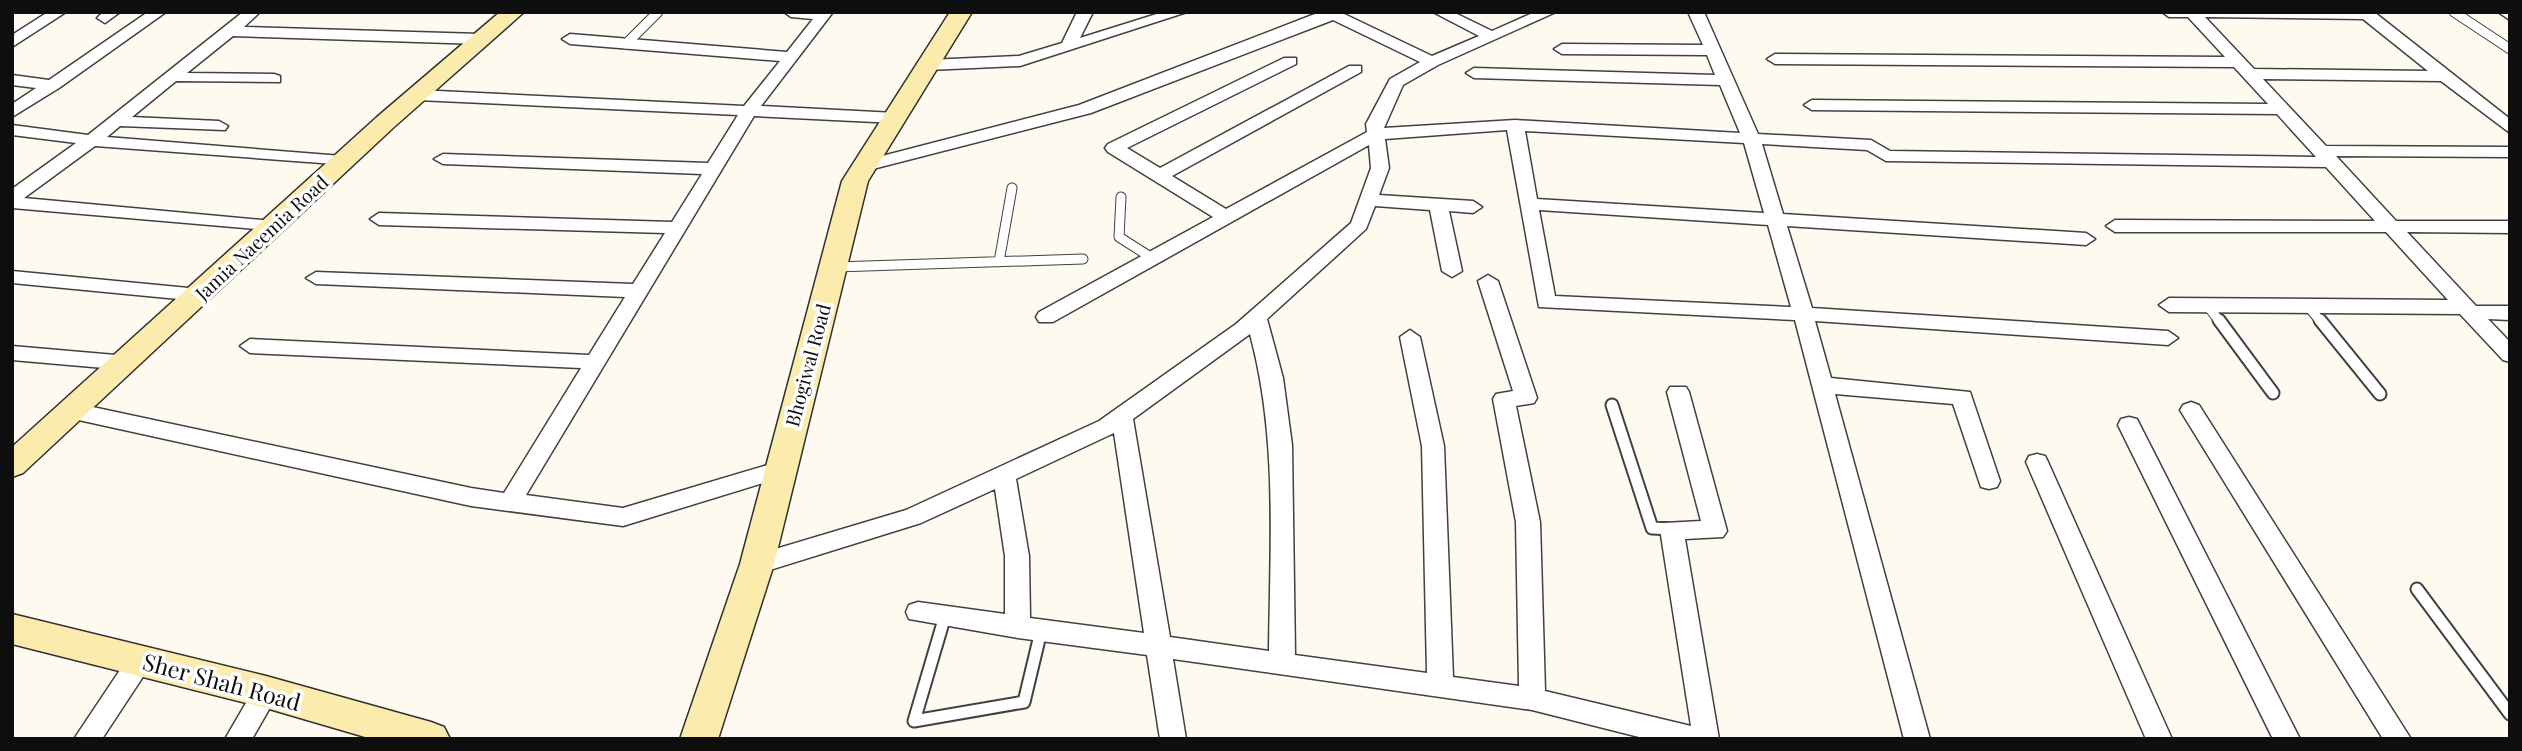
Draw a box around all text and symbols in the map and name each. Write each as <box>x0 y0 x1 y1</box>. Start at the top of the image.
street label: Jamia Naeemia Road <box>188 169 333 306</box>
street label: Bhogiwal Road <box>778 301 836 429</box>
street label: Sher Shah Road <box>140 645 304 717</box>

